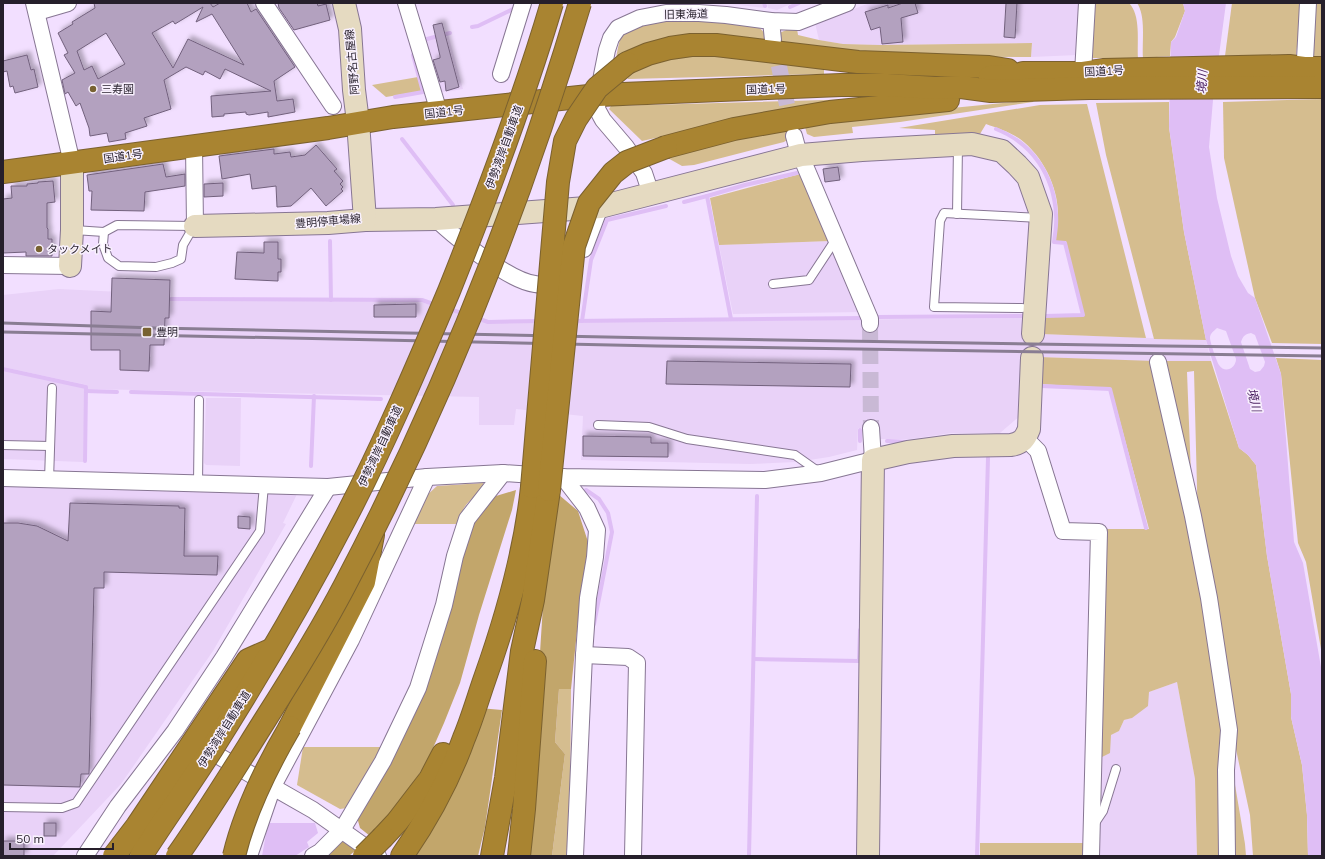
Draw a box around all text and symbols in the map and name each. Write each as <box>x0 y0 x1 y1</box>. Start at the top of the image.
street label: 旧東海道 <box>664 7 708 21</box>
street label: 阿野名古屋線 <box>342 29 362 95</box>
street label: 国道1号 <box>1084 63 1124 79</box>
water label: 境川 <box>1193 67 1210 94</box>
street label: 国道1号 <box>746 81 786 97</box>
place label: 三寿園 <box>101 82 134 96</box>
marker: 三寿園 <box>88 84 98 94</box>
street label: 国道1号 <box>424 103 464 121</box>
street label: 伊勢湾岸自動車道 <box>482 103 526 191</box>
street label: 国道1号 <box>102 146 144 166</box>
street label: 豊明停車場線 <box>295 211 361 231</box>
place label: タックメイト <box>47 242 113 256</box>
marker: タックメイト <box>34 244 44 254</box>
place label: 豊明 <box>156 325 178 339</box>
marker: 豊明 <box>141 326 153 338</box>
water label: 境川 <box>1244 386 1265 415</box>
street label: 伊勢湾岸自動車道 <box>355 403 405 489</box>
street label: 伊勢湾岸自動車道 <box>195 688 253 770</box>
scale bar <box>10 825 113 851</box>
text: 50 m <box>16 831 44 846</box>

